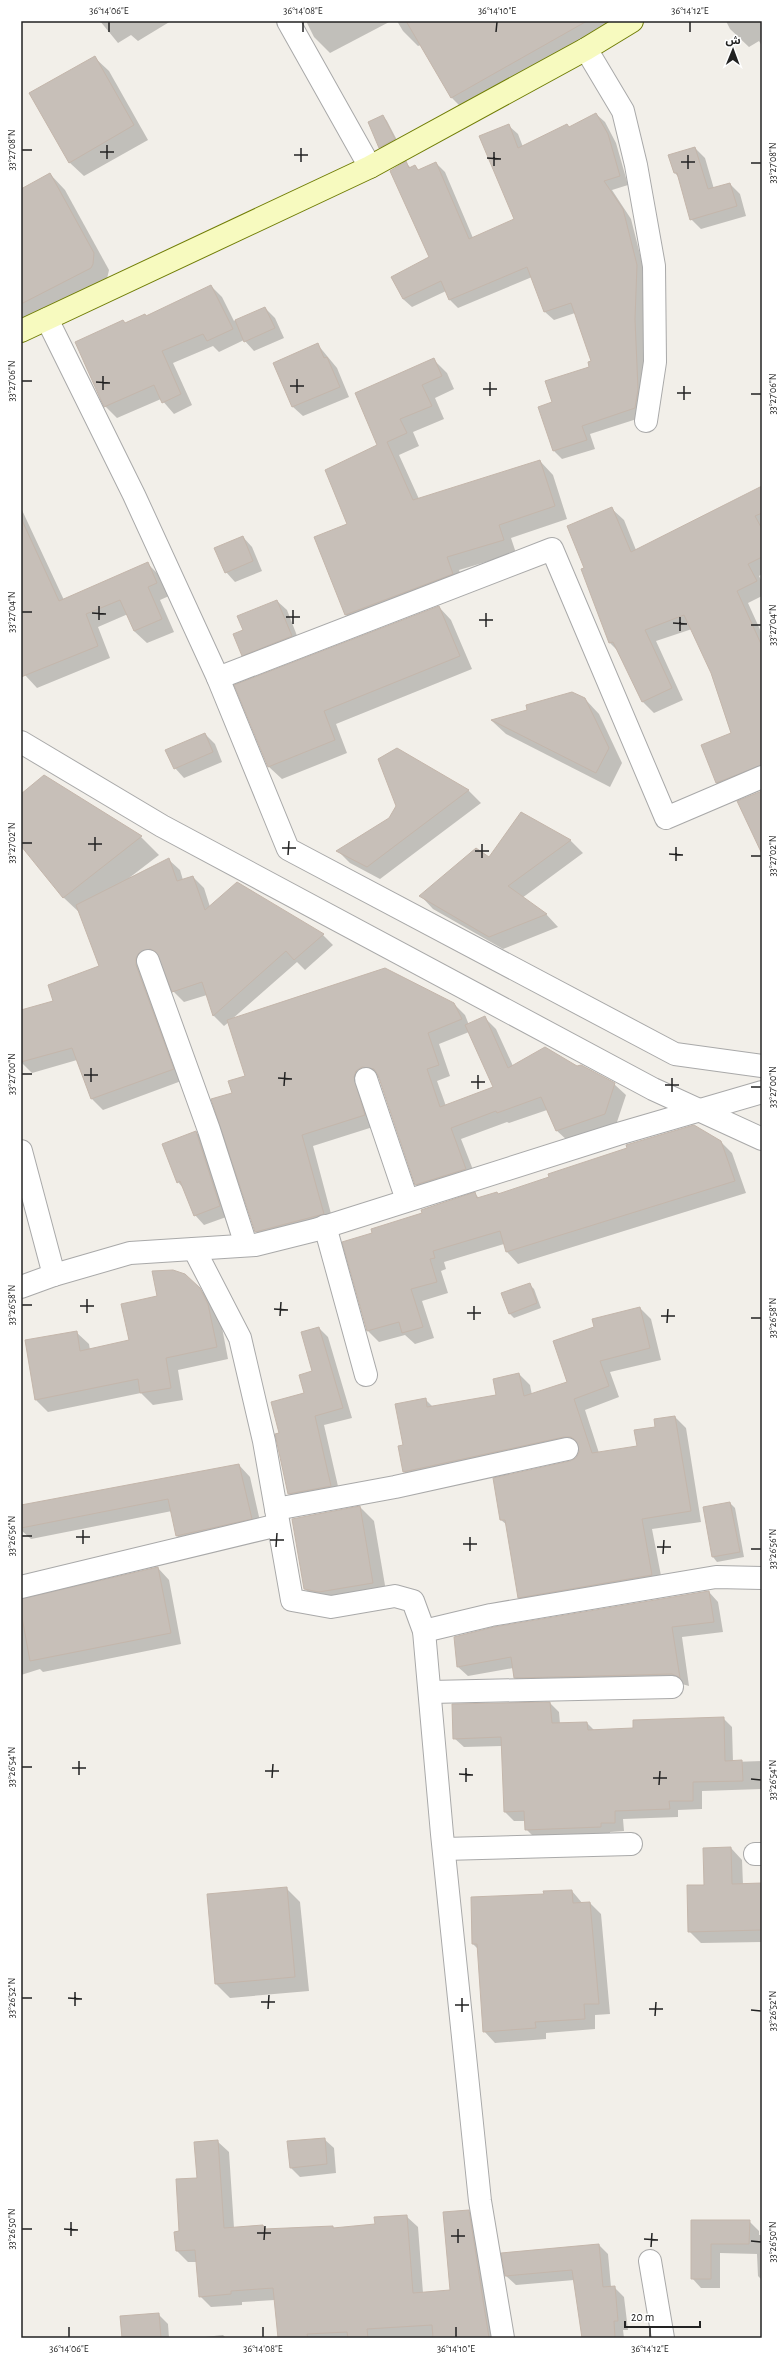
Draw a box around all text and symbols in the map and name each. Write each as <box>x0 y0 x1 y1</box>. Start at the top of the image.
text: 36°14'06"E <box>89 6 129 16</box>
text: 36°14'08"E <box>283 6 323 16</box>
text: 36°14'10"E <box>478 6 516 16</box>
text: 36°14'12"E <box>671 6 709 16</box>
north arrow <box>713 30 753 70</box>
text: ش <box>726 35 741 47</box>
text: 33°27'08"N <box>7 129 17 171</box>
text: 33°27'08"N <box>768 142 778 184</box>
text: 33°27'06"N <box>7 360 17 402</box>
text: 33°27'06"N <box>768 373 778 415</box>
text: 33°27'04"N <box>7 591 17 633</box>
text: 33°27'04"N <box>768 604 778 646</box>
text: 33°27'02"N <box>7 822 17 864</box>
text: 33°27'02"N <box>768 835 778 877</box>
text: 33°27'00"N <box>7 1053 17 1095</box>
text: 33°27'00"N <box>768 1066 778 1108</box>
text: 33°26'58"N <box>7 1285 17 1325</box>
text: 33°26'58"N <box>768 1298 778 1338</box>
text: 33°26'56"N <box>7 1516 17 1556</box>
text: 33°26'56"N <box>768 1529 778 1569</box>
text: 33°26'54"N <box>7 1747 17 1787</box>
text: 33°26'54"N <box>768 1760 778 1800</box>
text: 33°26'52"N <box>7 1978 17 2018</box>
text: 33°26'52"N <box>768 1991 778 2031</box>
text: 33°26'50"N <box>7 2208 17 2250</box>
text: 33°26'50"N <box>768 2221 778 2263</box>
scale bar <box>625 2303 700 2329</box>
text: 20 m <box>631 2311 654 2323</box>
text: 36°14'06"E <box>49 2344 89 2354</box>
text: 36°14'08"E <box>243 2344 283 2354</box>
text: 36°14'10"E <box>437 2344 475 2354</box>
text: 36°14'12"E <box>631 2344 669 2354</box>

